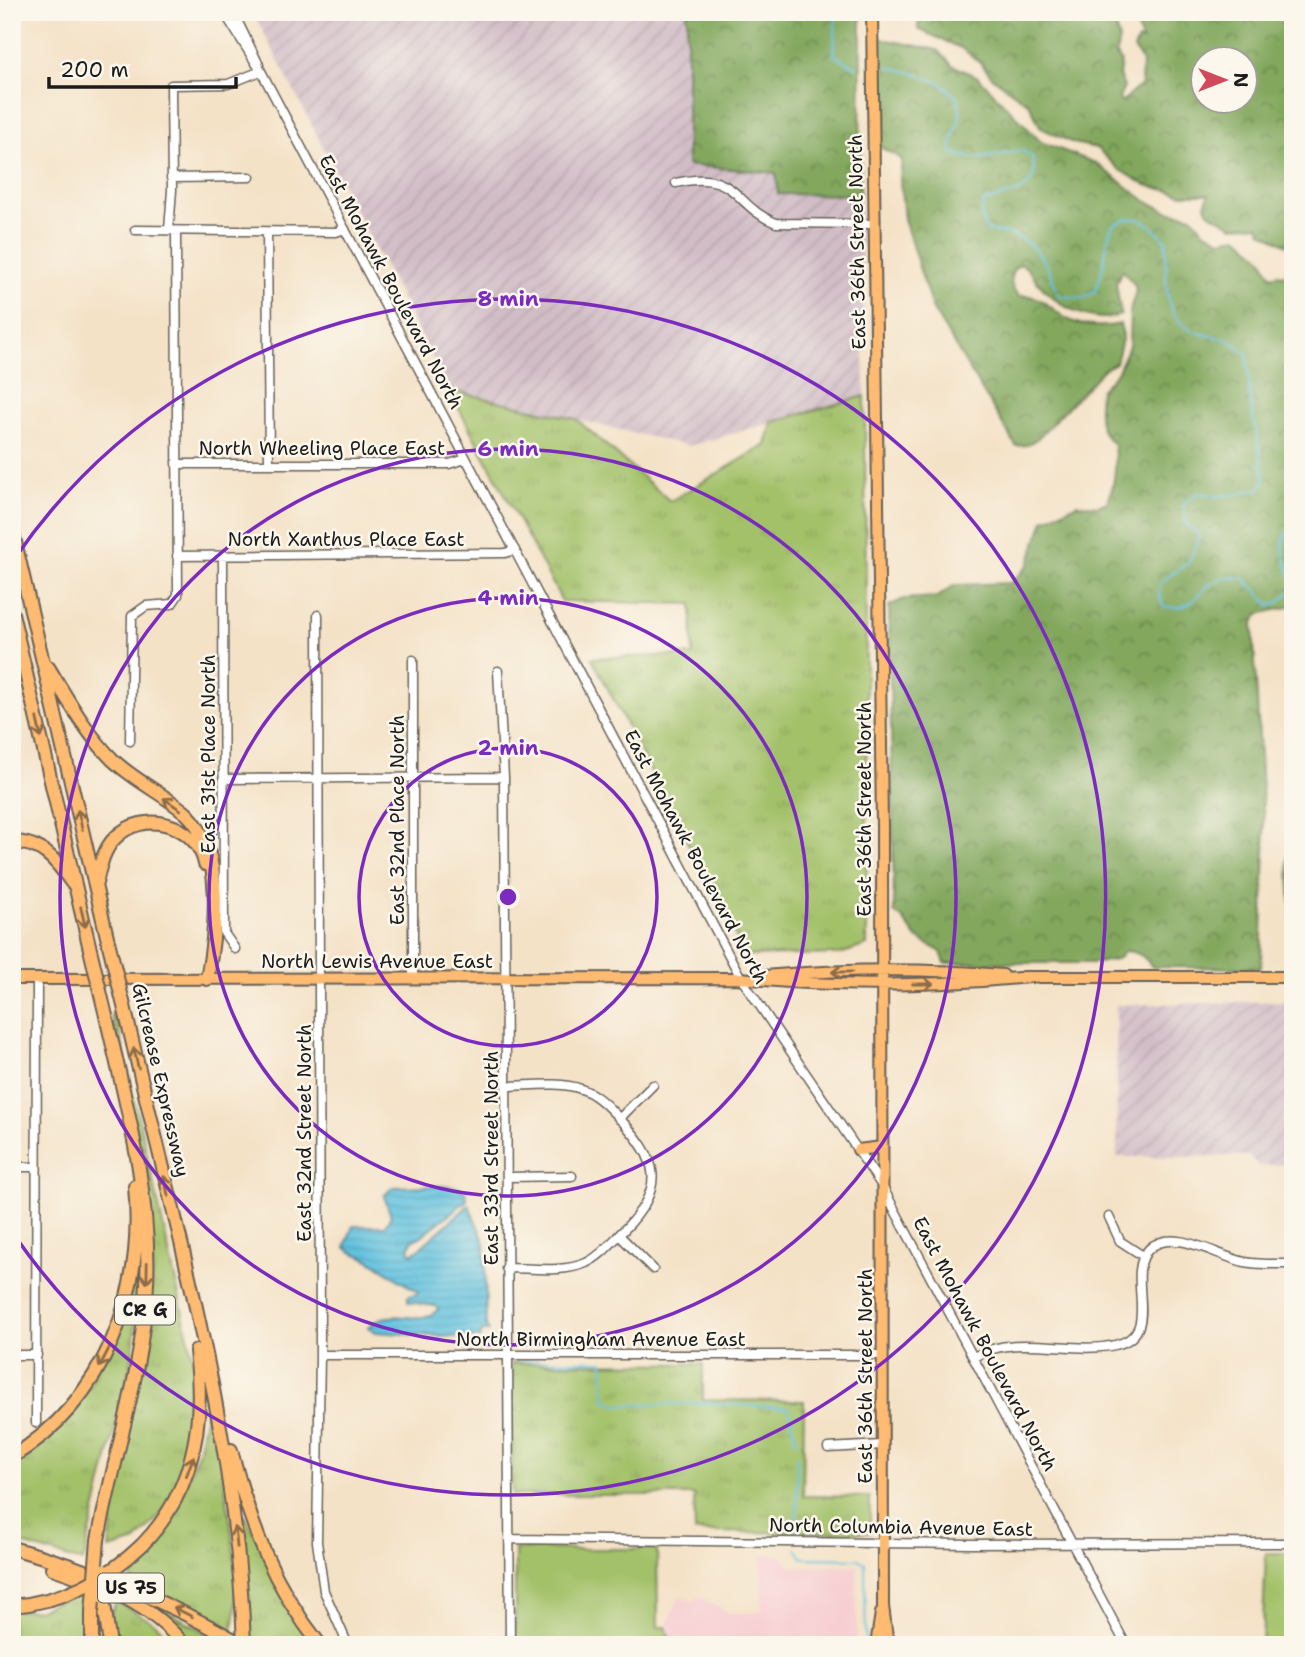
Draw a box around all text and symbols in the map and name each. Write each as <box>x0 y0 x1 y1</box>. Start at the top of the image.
scale bar <box>49 46 236 90</box>
north arrow <box>1190 46 1260 116</box>
text: 200 m <box>60 56 129 84</box>
text: N <box>1228 72 1253 88</box>
street label: East 36th Street North <box>843 134 871 350</box>
street label: East Mohawk Boulevard North <box>313 150 469 414</box>
text: 8 min <box>477 285 539 313</box>
text: 6 min <box>477 435 539 463</box>
street label: North Wheeling Place East <box>199 436 445 461</box>
street label: North Xanthus Place East <box>227 527 465 552</box>
text: 4 min <box>477 584 539 612</box>
street label: East 31st Place North <box>196 654 221 854</box>
street label: East 36th Street North <box>852 701 877 917</box>
street label: East 32nd Place North <box>385 715 410 925</box>
one-way arrow <box>32 716 46 739</box>
street label: East Mohawk Boulevard North <box>618 725 774 989</box>
text: 2 min <box>477 734 539 762</box>
one-way arrow <box>163 796 182 811</box>
one-way arrow <box>72 809 86 832</box>
centre of rings <box>496 885 520 909</box>
one-way arrow <box>76 905 90 928</box>
street label: North Lewis Avenue East <box>261 949 493 974</box>
one-way arrow <box>831 965 854 979</box>
one-way arrow <box>911 977 934 991</box>
street label: Gilcrease Expressway <box>127 981 195 1179</box>
street label: East 32nd Street North <box>292 1024 317 1242</box>
one-way arrow <box>129 1047 142 1070</box>
street label: East 33rd Street North <box>479 1051 504 1265</box>
one-way arrow <box>159 1175 172 1198</box>
street label: East Mohawk Boulevard North <box>907 1212 1063 1476</box>
one-way arrow <box>141 1261 154 1284</box>
street label: East 36th Street North <box>853 1268 878 1484</box>
road number: CR G <box>115 1296 175 1324</box>
street label: North Birmingham Avenue East <box>456 1327 746 1352</box>
one-way arrow <box>97 1347 110 1368</box>
one-way arrow <box>184 1456 197 1477</box>
street label: North Columbia Avenue East <box>769 1512 1033 1542</box>
one-way arrow <box>229 1527 242 1549</box>
road number: US 75 <box>98 1574 164 1602</box>
one-way arrow <box>173 1605 194 1619</box>

